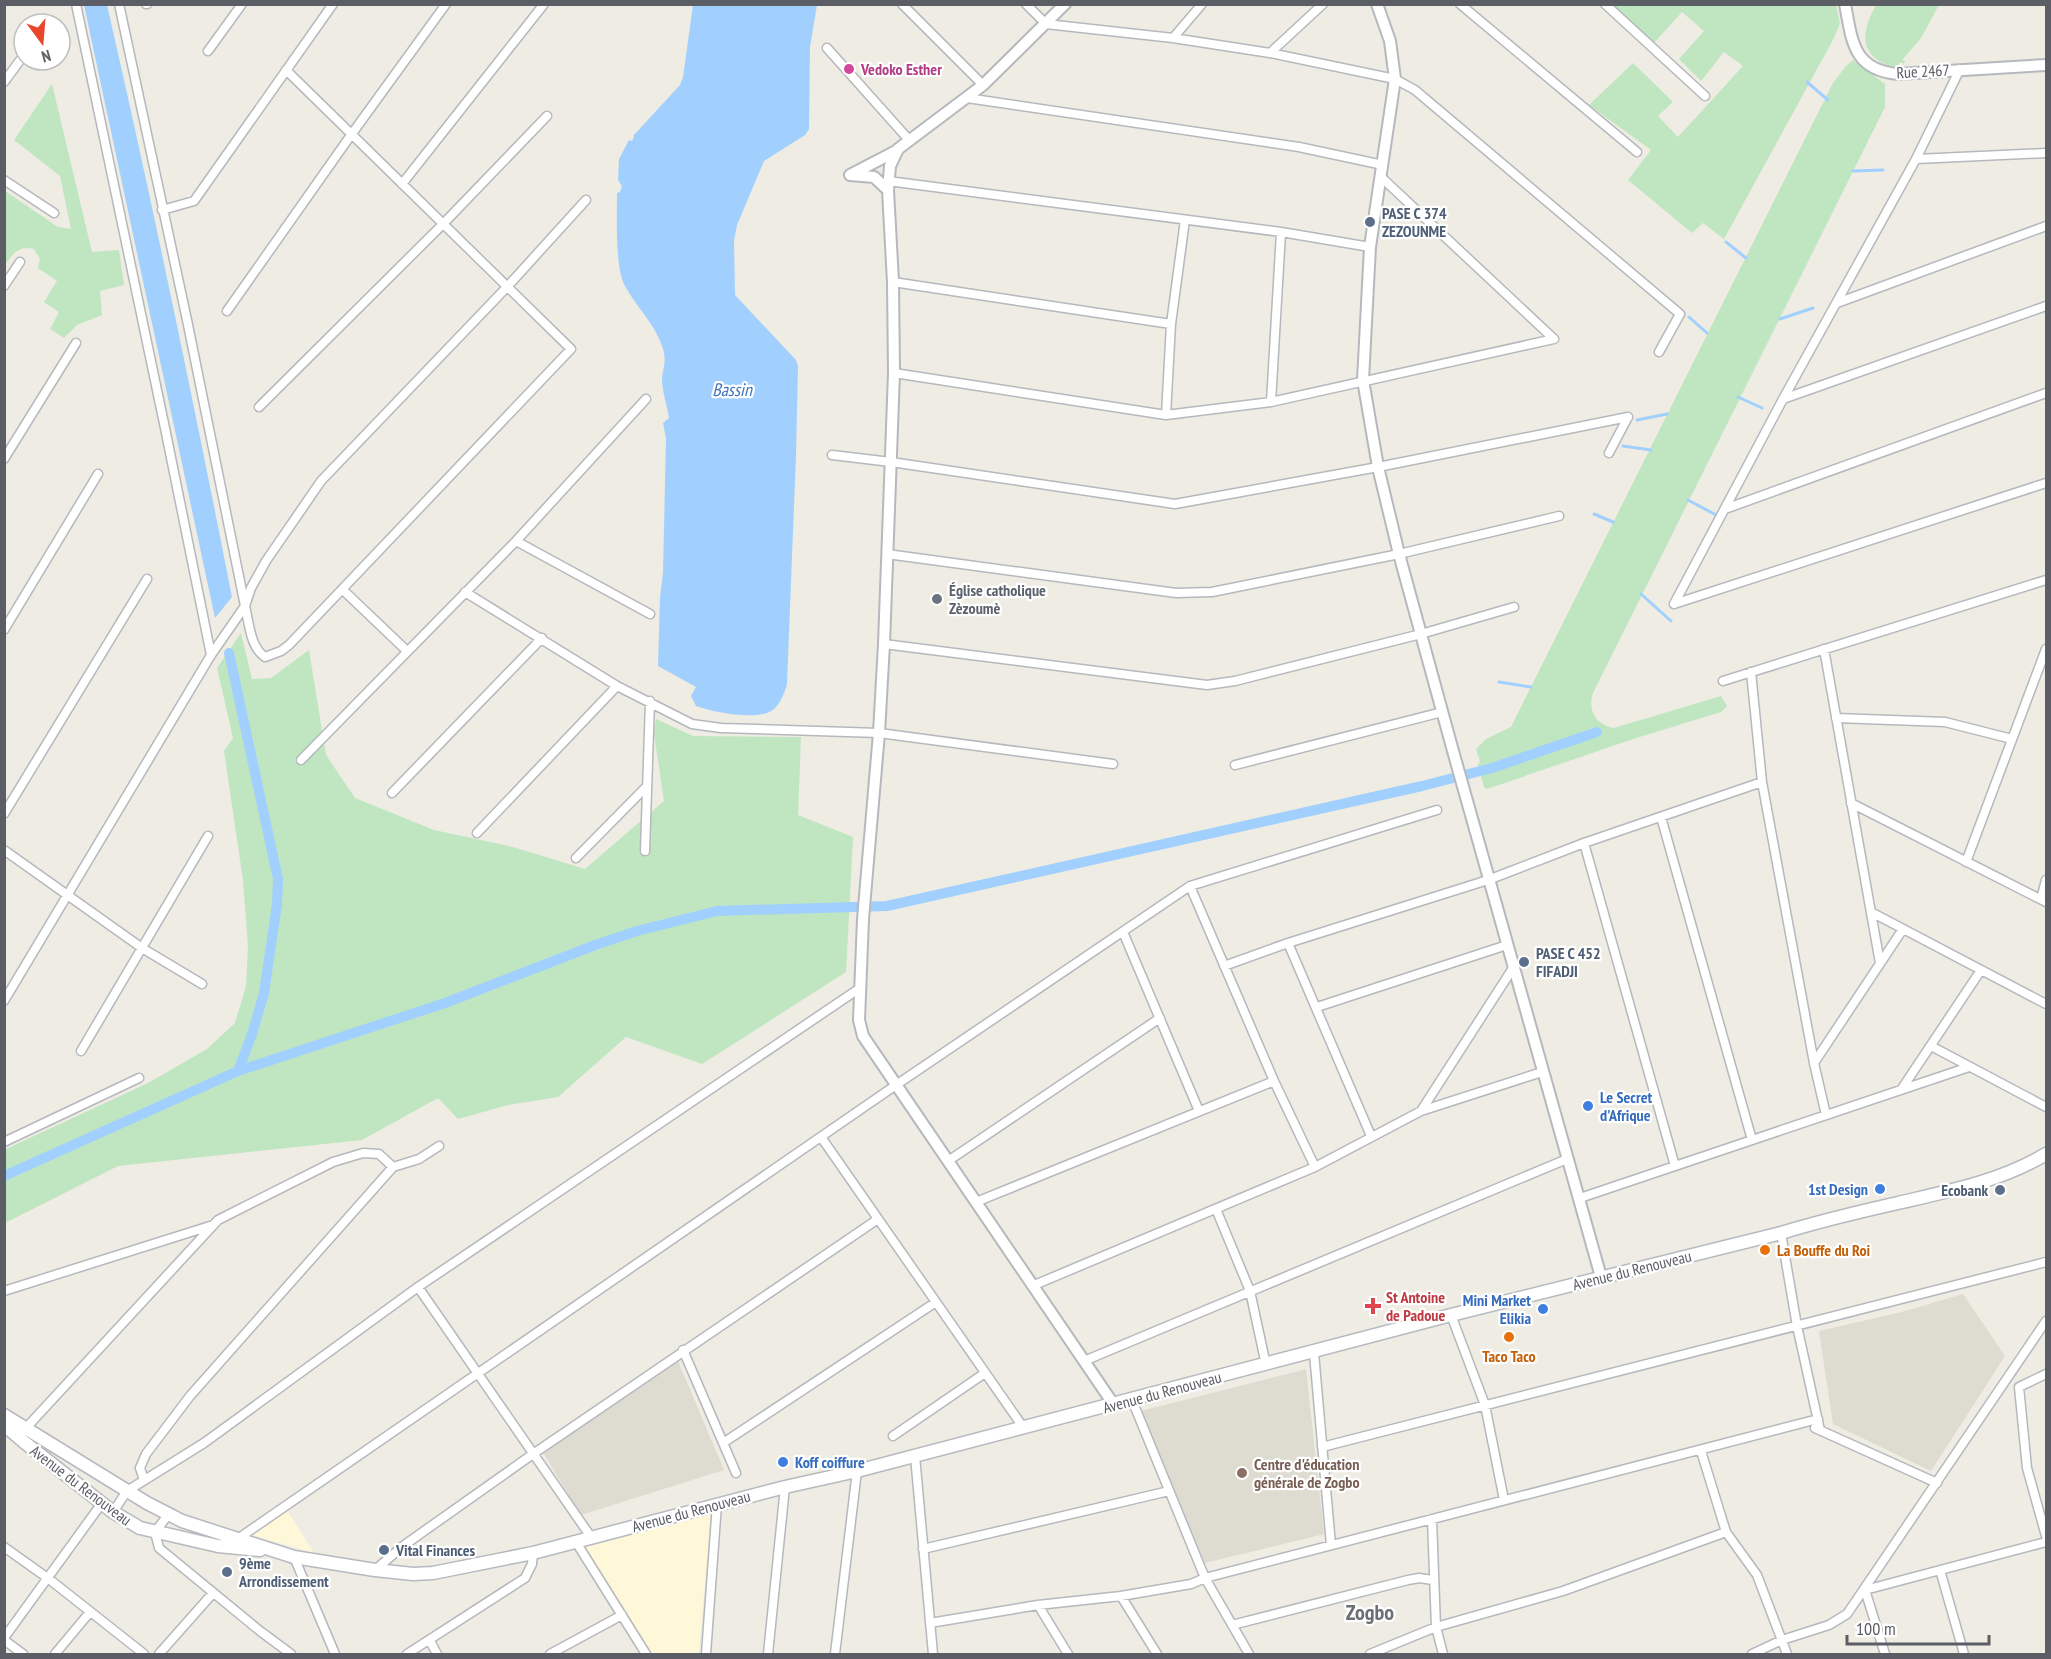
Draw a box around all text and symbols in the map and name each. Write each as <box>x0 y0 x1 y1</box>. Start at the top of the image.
north arrow <box>12 12 72 72</box>
text: N <box>39 46 53 67</box>
place label: Vedoko Esther <box>860 59 942 79</box>
street label: Rue 2467 <box>1896 60 1950 82</box>
marker: Vedoko Esther <box>842 62 856 76</box>
place label: PASE C 374 ZEZOUNME <box>1382 203 1447 241</box>
marker: PASE C 374 ZEZOUNME <box>1363 215 1377 229</box>
water label: Bassin <box>712 378 753 401</box>
place label: Église catholique Zèzoumè <box>949 580 1046 618</box>
marker: Église catholique Zèzoumè <box>930 592 944 606</box>
place label: PASE C 452 FIFADJI <box>1536 943 1601 981</box>
marker: PASE C 452 FIFADJI <box>1517 955 1531 969</box>
place label: Le Secret d'Afrique <box>1600 1087 1653 1125</box>
marker: Le Secret d'Afrique <box>1581 1099 1595 1113</box>
place label: 1st Design <box>1808 1179 1868 1199</box>
place label: Ecobank <box>1941 1180 1988 1200</box>
marker: 1st Design <box>1873 1182 1887 1196</box>
marker: Ecobank <box>1993 1183 2007 1197</box>
place label: La Bouffe du Roi <box>1777 1240 1871 1260</box>
marker: La Bouffe du Roi <box>1758 1243 1772 1257</box>
street label: Avenue du Renouveau <box>1570 1246 1694 1294</box>
place label: St Antoine de Padoue <box>1386 1287 1445 1325</box>
place label: Mini Market Elikia <box>1463 1290 1531 1328</box>
marker: St Antoine de Padoue <box>1364 1297 1382 1315</box>
marker: Mini Market Elikia <box>1536 1302 1550 1316</box>
marker: Taco Taco <box>1502 1330 1516 1344</box>
place label: Taco Taco <box>1482 1346 1536 1366</box>
street label: Avenue du Renouveau <box>1101 1367 1223 1417</box>
street label: Avenue du Renouveau <box>26 1440 136 1530</box>
place label: Koff coiffure <box>795 1452 865 1472</box>
place label: Centre d'éducation générale de Zogbo <box>1254 1454 1360 1492</box>
marker: Koff coiffure <box>776 1455 790 1469</box>
marker: Centre d'éducation générale de Zogbo <box>1235 1466 1249 1480</box>
street label: Avenue du Renouveau <box>630 1486 752 1536</box>
place label: Vital Finances <box>395 1540 476 1560</box>
marker: Vital Finances <box>377 1543 391 1557</box>
place label: 9ème Arrondissement <box>238 1553 329 1591</box>
marker: 9ème Arrondissement <box>220 1565 234 1579</box>
district label: Zogbo <box>1346 1598 1394 1626</box>
scale bar <box>1847 1608 1990 1646</box>
text: 100 m <box>1856 1617 1896 1640</box>

